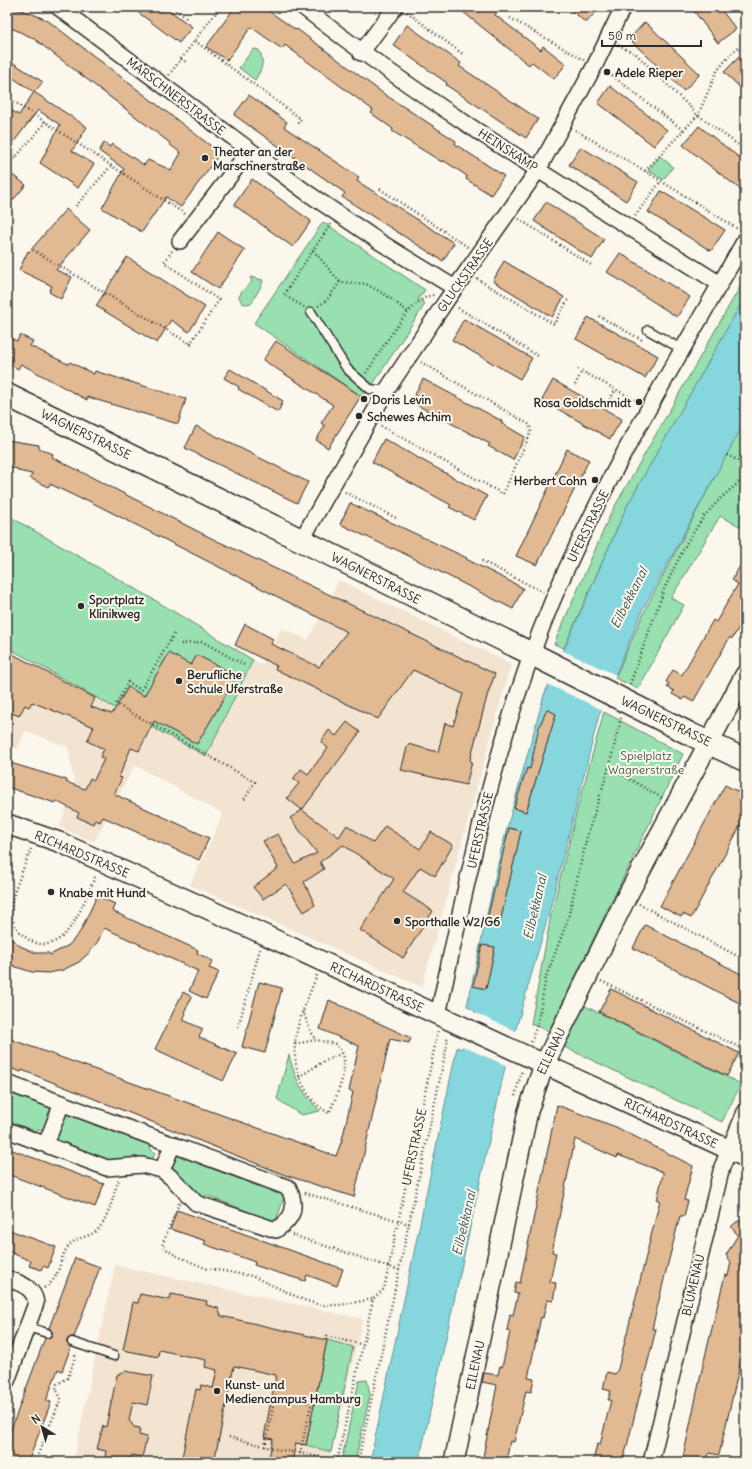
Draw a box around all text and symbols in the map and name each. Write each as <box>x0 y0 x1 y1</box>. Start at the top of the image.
scale bar <box>602 22 701 48</box>
text: 50 m <box>608 28 637 43</box>
street label: MARSCHNERSTRASSE <box>124 54 228 138</box>
place label: Adele Rieper <box>615 65 683 81</box>
marker: Adele Rieper <box>602 67 612 77</box>
street label: HEINSKAMP <box>475 125 541 175</box>
place label: Theater an der Marschnerstraße <box>213 144 306 173</box>
marker: Theater an der Marschnerstraße <box>200 153 210 163</box>
street label: GLUCKSTRASSE <box>434 235 496 315</box>
place label: Doris Levin <box>372 392 431 407</box>
marker: Doris Levin <box>359 394 369 404</box>
place label: Rosa Goldschmidt <box>534 395 632 410</box>
marker: Rosa Goldschmidt <box>634 397 644 407</box>
street label: WAGNERSTRASSE <box>38 406 134 462</box>
place label: Schewes Achim <box>367 409 452 424</box>
marker: Schewes Achim <box>354 411 364 421</box>
place label: Herbert Cohn <box>514 473 587 488</box>
marker: Herbert Cohn <box>590 475 600 485</box>
street label: UFERSTRASSE <box>564 487 612 565</box>
street label: WAGNERSTRASSE <box>329 549 423 607</box>
water label: Eilbekkanal <box>606 563 653 631</box>
place label: Sportplatz Klinikweg <box>89 592 145 622</box>
marker: Sportplatz Klinikweg <box>76 601 86 611</box>
place label: Berufliche Schule Uferstraße <box>187 667 283 696</box>
marker: Berufliche Schule Uferstraße <box>174 676 184 686</box>
street label: WAGNERSTRASSE <box>618 693 714 749</box>
park label: Spielplatz Wagnerstraße <box>608 748 684 777</box>
street label: UFERSTRASSE <box>464 790 496 870</box>
street label: RICHARDSTRASSE <box>32 827 132 881</box>
water label: Eilbekkanal <box>519 871 551 941</box>
place label: Knabe mit Hund <box>59 885 146 900</box>
marker: Knabe mit Hund <box>46 887 56 897</box>
place label: Sporthalle W2/G6 <box>405 914 500 930</box>
marker: Sporthalle W2/G6 <box>392 916 402 926</box>
street label: RICHARDSTRASSE <box>328 959 426 1015</box>
street label: EILENAU <box>534 1025 568 1077</box>
street label: RICHARDSTRASSE <box>622 1095 720 1151</box>
street label: UFERSTRASSE <box>399 1107 429 1187</box>
water label: Eilbekkanal <box>448 1187 480 1257</box>
street label: BLUMENAU <box>679 1252 707 1318</box>
street label: EILENAU <box>462 1339 488 1391</box>
place label: Kunst- und Mediencampus Hamburg <box>225 1377 361 1407</box>
marker: Kunst- und Mediencampus Hamburg <box>212 1386 222 1396</box>
north arrow <box>22 1407 62 1447</box>
text: N <box>29 1411 43 1427</box>

